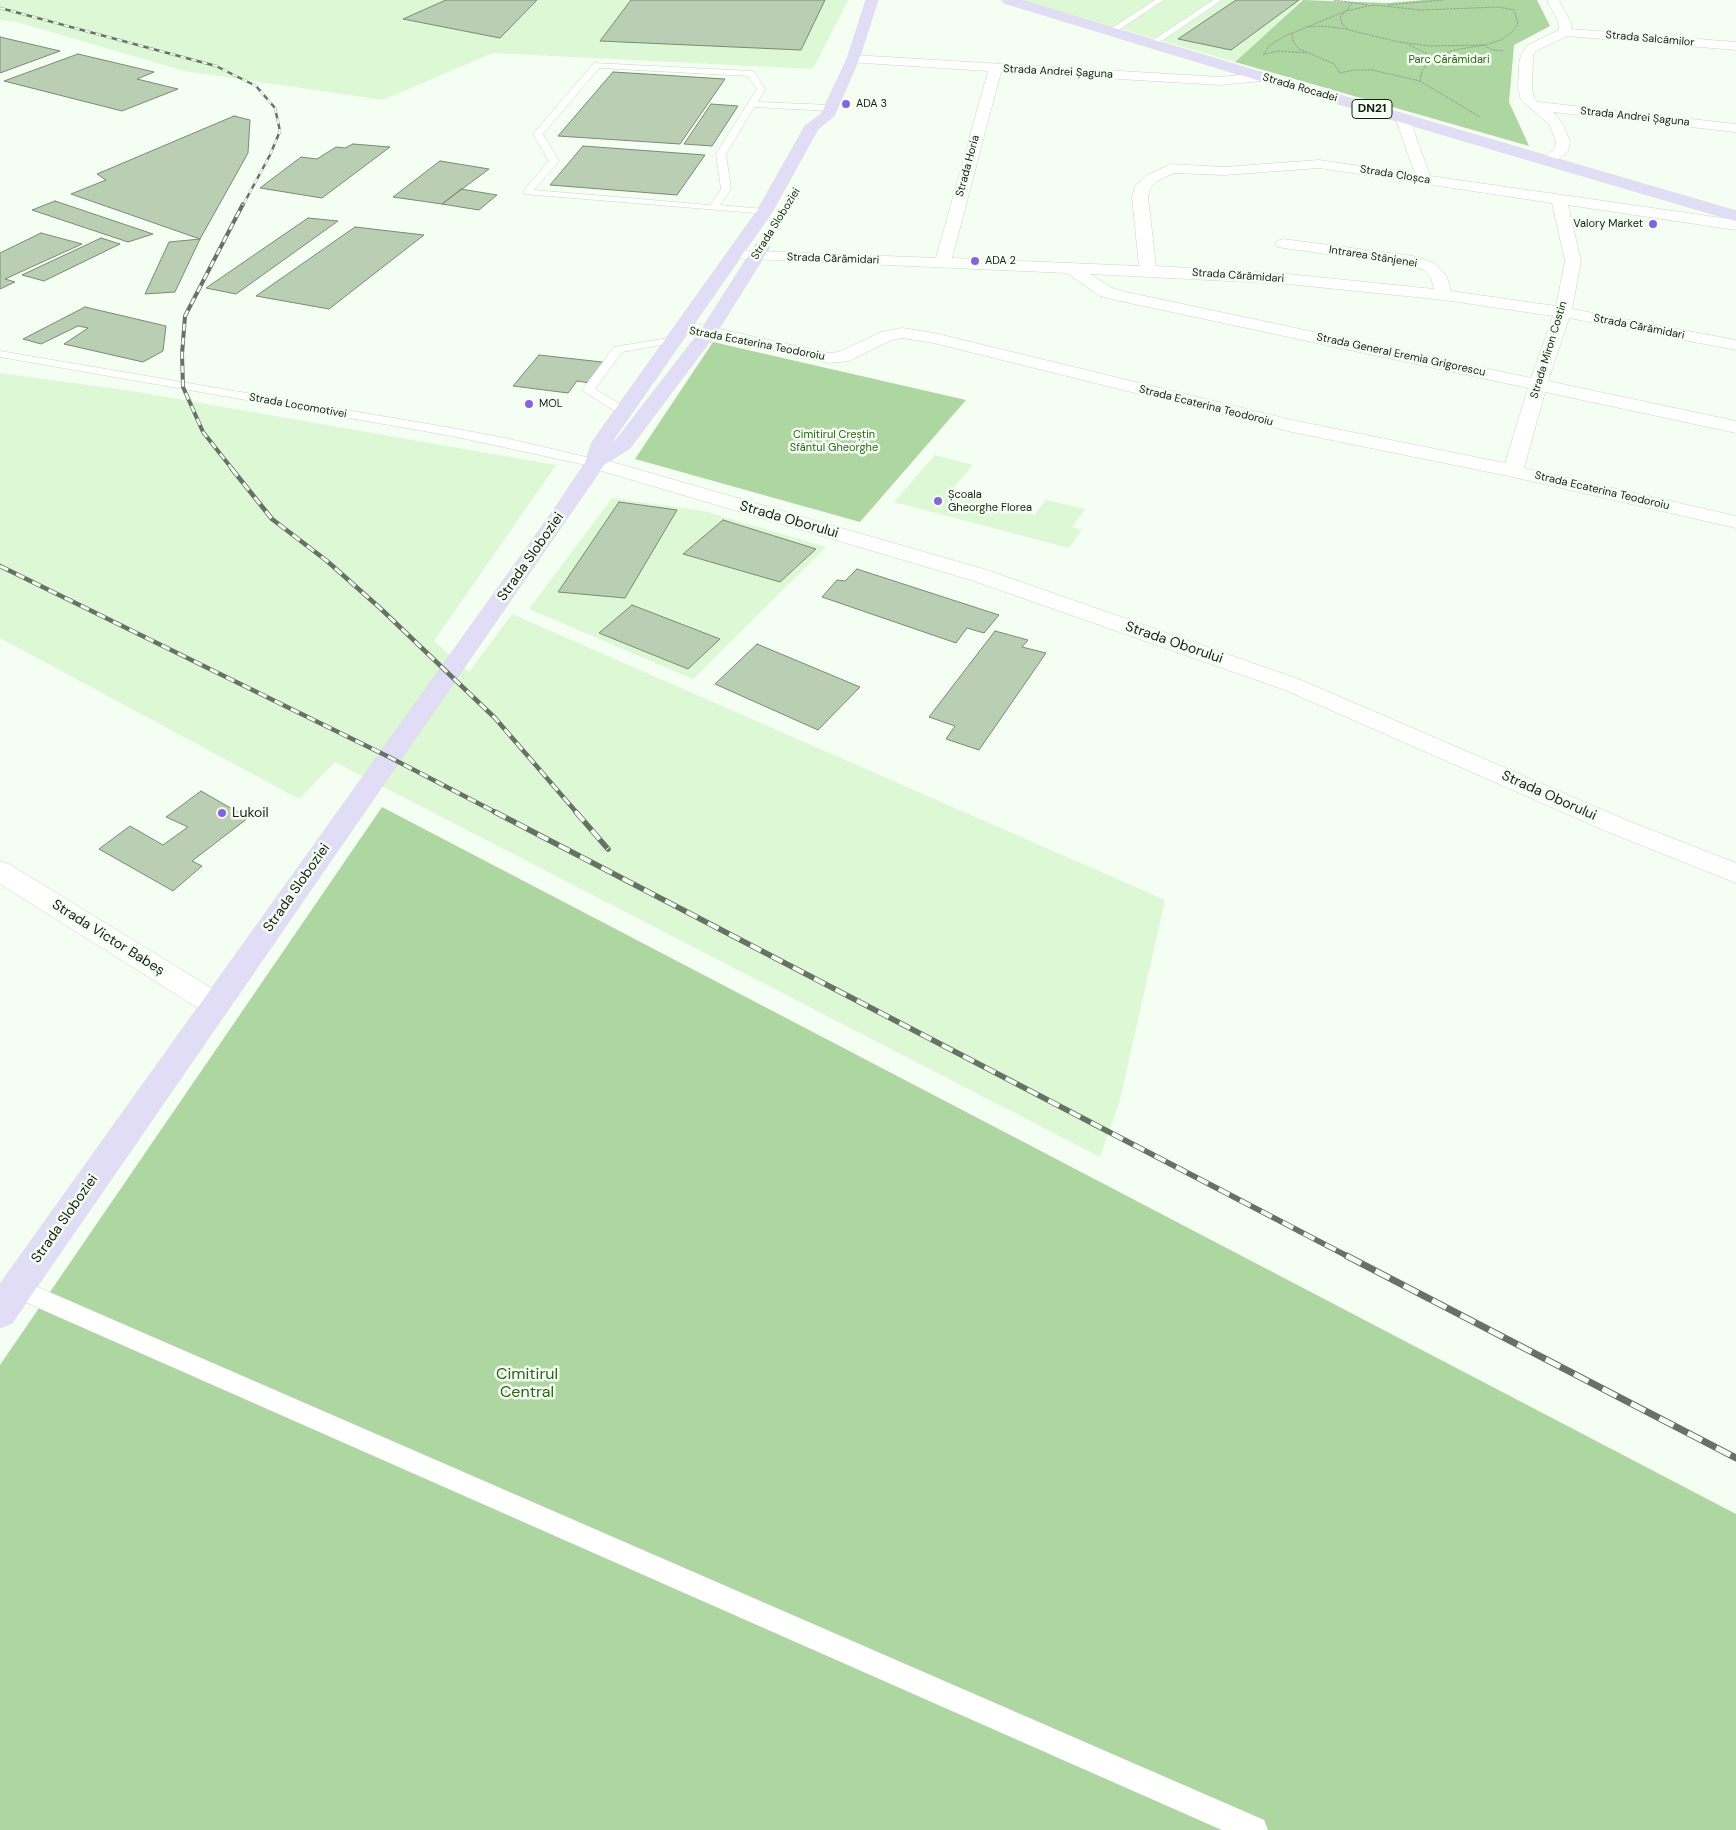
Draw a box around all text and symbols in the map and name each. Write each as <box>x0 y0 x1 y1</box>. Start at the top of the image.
street label: Strada Salcâmilor <box>1605 29 1695 49</box>
park label: Parc Cărămidari <box>1408 53 1490 67</box>
street label: Strada Andrei Șaguna <box>1003 63 1113 81</box>
street label: Strada Rocadei <box>1261 71 1339 105</box>
place label: ADA 3 <box>856 97 887 111</box>
marker: ADA 3 <box>840 98 852 110</box>
road number: DN21 <box>1352 100 1392 118</box>
street label: Strada Andrei Șaguna <box>1580 105 1690 129</box>
street label: Strada Horia <box>953 134 983 198</box>
street label: Strada Cloșca <box>1359 163 1431 187</box>
street label: Strada Sloboziei <box>749 186 803 262</box>
place label: Valory Market <box>1573 217 1643 231</box>
marker: Valory Market <box>1647 218 1659 230</box>
street label: Intrarea Stânjenei <box>1328 243 1418 271</box>
street label: Strada Cărămidari <box>787 251 879 267</box>
place label: ADA 2 <box>985 254 1016 268</box>
marker: ADA 2 <box>969 255 981 267</box>
street label: Strada Cărămidari <box>1191 266 1285 286</box>
street label: Strada Miron Costin <box>1528 300 1570 400</box>
street label: Strada Cărămidari <box>1592 312 1686 342</box>
street label: Strada Ecaterina Teodoroiu <box>688 324 826 364</box>
street label: Strada General Eremia Grigorescu <box>1315 331 1487 379</box>
street label: Strada Ecaterina Teodoroiu <box>1137 383 1275 429</box>
street label: Strada Locomotivei <box>248 391 348 421</box>
place label: MOL <box>539 397 563 411</box>
marker: MOL <box>523 398 535 410</box>
park label: Cimitirul Creștin Sfântul Gheorghe <box>790 428 878 454</box>
street label: Strada Ecaterina Teodoroiu <box>1533 469 1671 513</box>
place label: Școala Gheorghe Florea <box>948 488 1032 514</box>
marker: Școala Gheorghe Florea <box>932 495 944 507</box>
street label: Strada Oborului <box>738 498 840 542</box>
street label: Strada Sloboziei <box>494 509 568 605</box>
street label: Strada Oborului <box>1123 618 1225 668</box>
street label: Strada Oborului <box>1499 768 1599 824</box>
place label: Lukoil <box>232 805 269 821</box>
marker: Lukoil <box>216 807 228 819</box>
street label: Strada Sloboziei <box>260 840 334 936</box>
street label: Strada Victor Babeș <box>49 897 167 979</box>
street label: Strada Sloboziei <box>28 1171 102 1267</box>
park label: Cimitirul Central <box>496 1365 558 1403</box>

